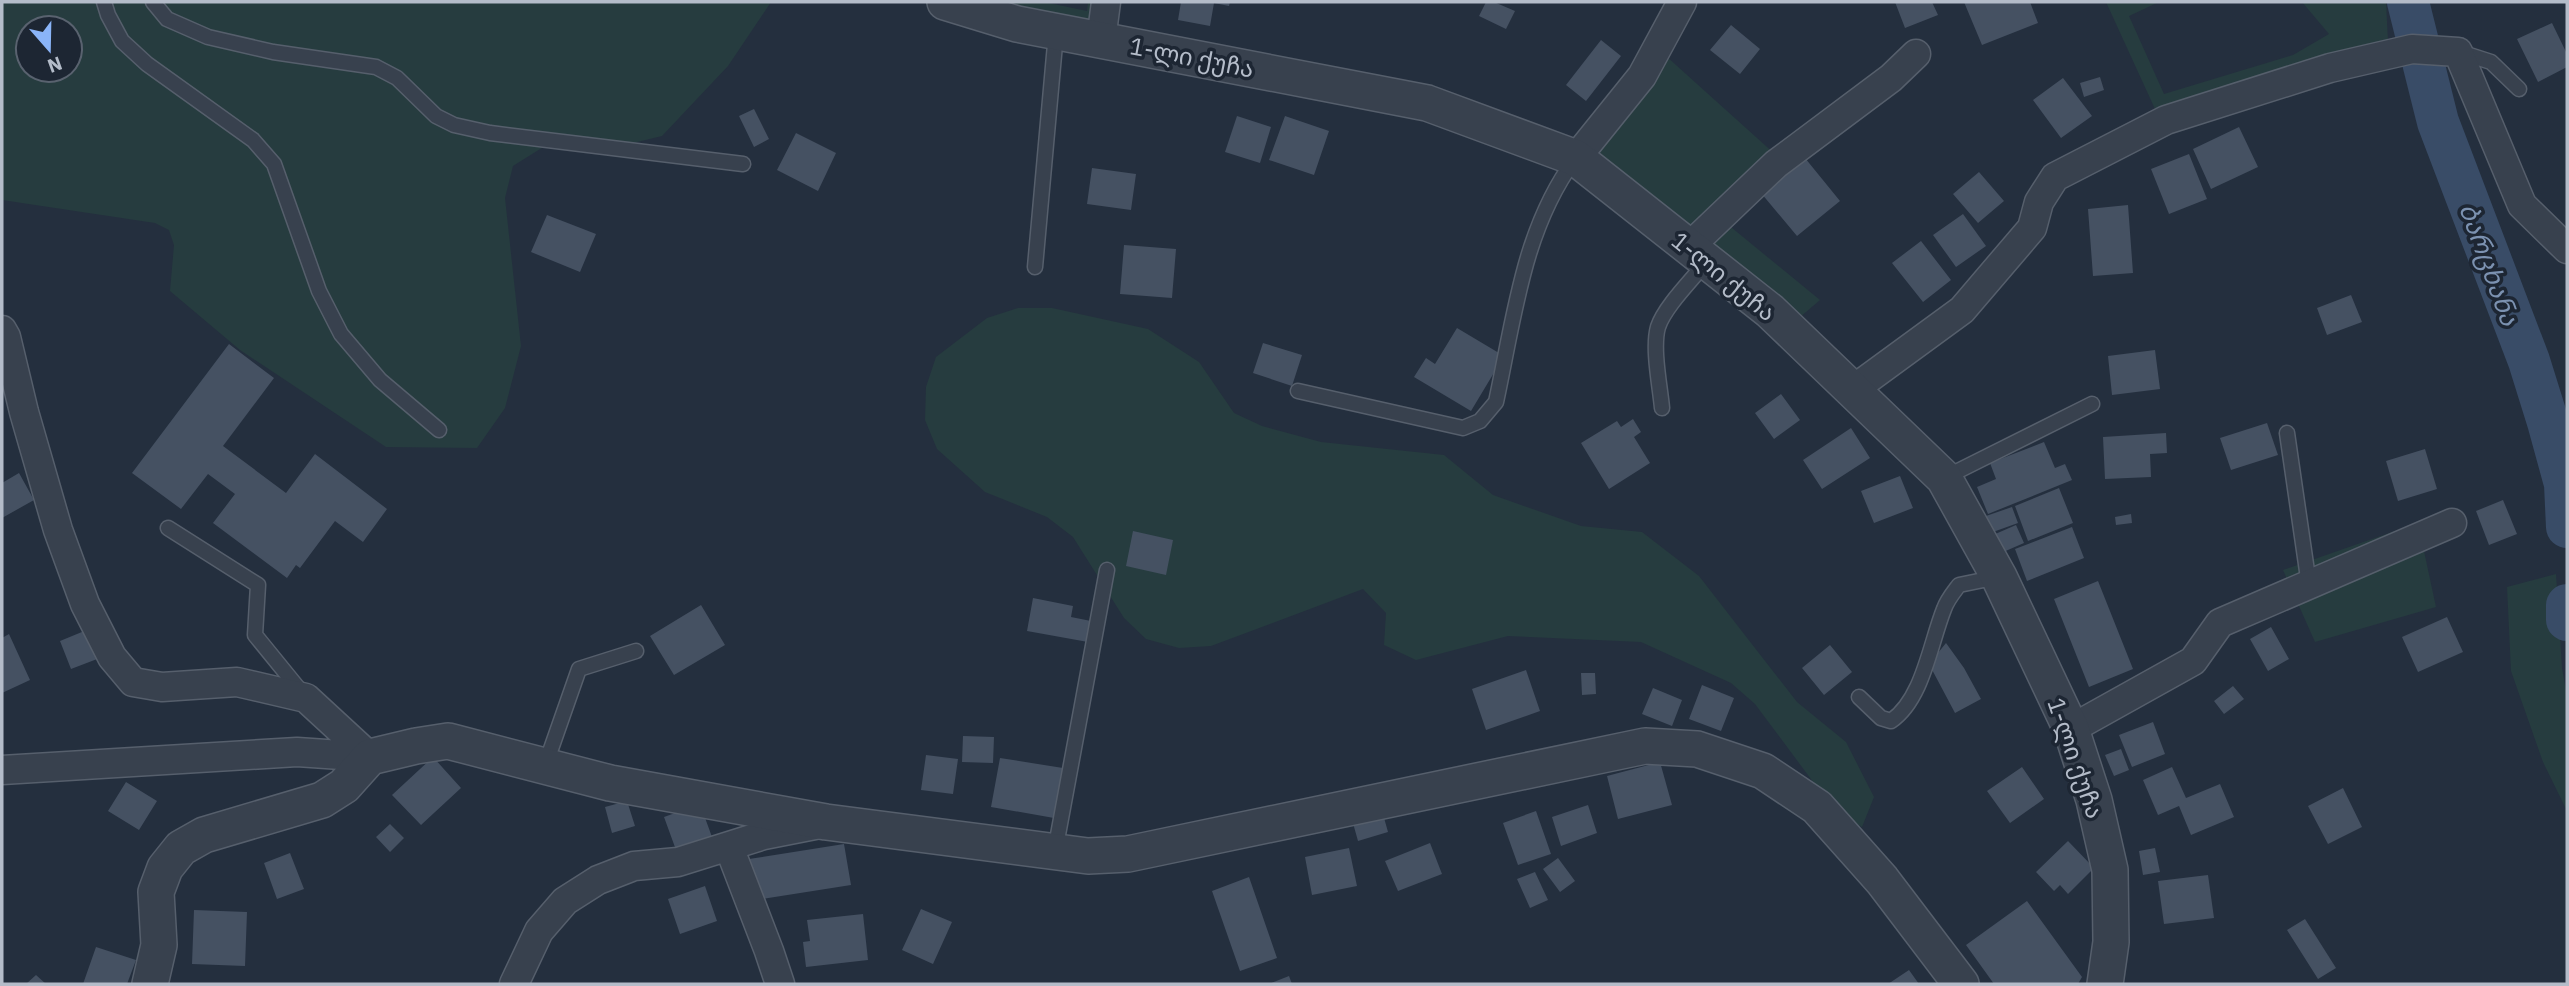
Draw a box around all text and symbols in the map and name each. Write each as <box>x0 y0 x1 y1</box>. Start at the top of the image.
north arrow <box>14 14 84 84</box>
street label: 1-ლი ქუჩა <box>1127 29 1257 85</box>
text: N <box>44 51 65 79</box>
water label: ბარცხანა <box>2452 198 2528 331</box>
street label: 1-ლი ქუჩა <box>1665 224 1783 328</box>
street label: 1-ლი ქუჩა <box>2040 693 2112 823</box>

